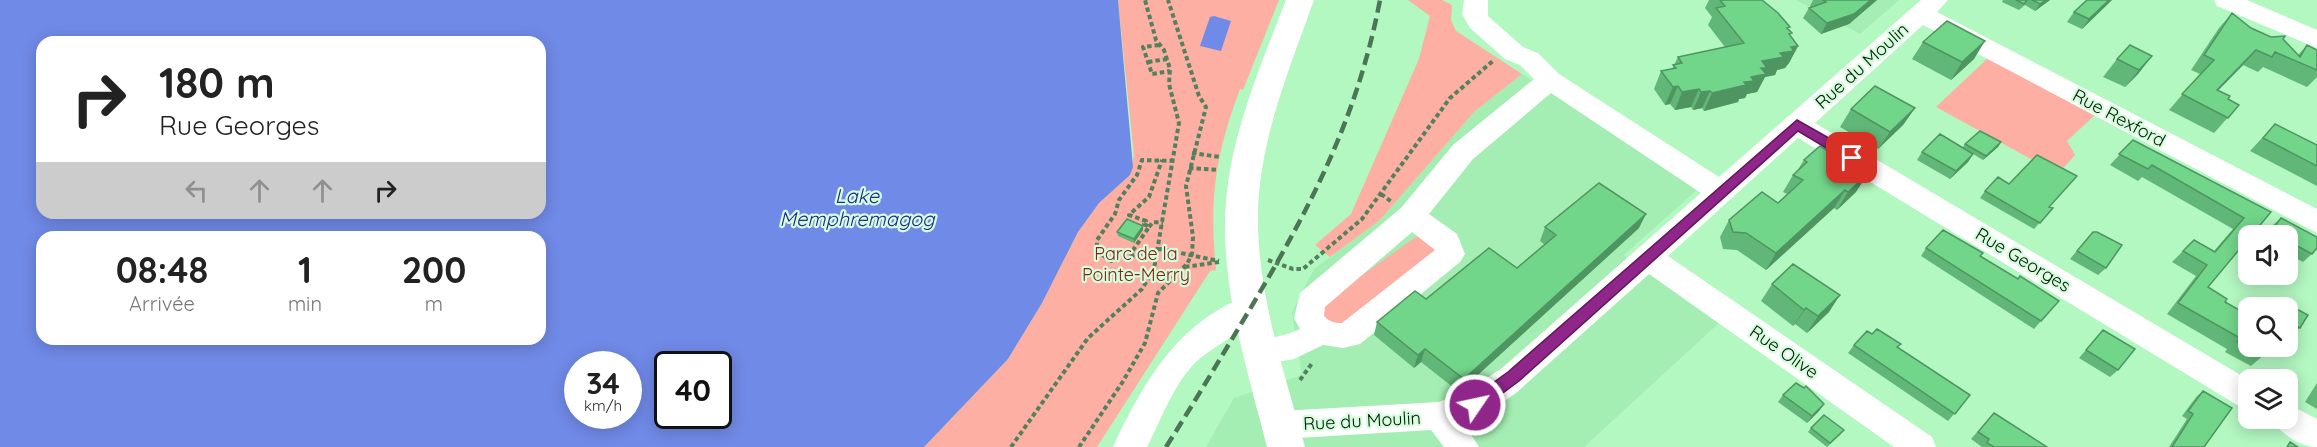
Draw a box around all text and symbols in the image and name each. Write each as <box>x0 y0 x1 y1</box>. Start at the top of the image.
street label: Rue du Moulin <box>1810 18 1913 114</box>
text: 180 m <box>159 56 275 109</box>
icon: right <box>60 60 138 138</box>
street label: Rue Rexford <box>2069 83 2170 152</box>
text: Rue Georges <box>159 108 319 142</box>
pin <box>1826 132 1877 183</box>
icon: arrive <box>1835 141 1868 174</box>
icon: left <box>180 174 213 207</box>
icon: ahead <box>243 174 276 207</box>
icon: ahead <box>306 174 339 207</box>
icon: right <box>369 174 402 207</box>
water label: Lake Memphremagog <box>779 183 936 231</box>
street label: Rue Georges <box>1972 222 2075 297</box>
map controls <box>2238 225 2298 429</box>
button: sound <box>2238 225 2298 285</box>
park label: Parc de la Pointe-Merry <box>1082 242 1190 286</box>
text: 08:48 <box>116 247 208 292</box>
text: 1 <box>298 247 312 292</box>
text: 200 <box>402 247 466 292</box>
text: Arrivée <box>129 291 195 316</box>
text: min <box>288 291 322 316</box>
text: m <box>425 291 443 316</box>
button: search <box>2238 297 2298 357</box>
street label: Rue Olive <box>1746 320 1823 384</box>
speed limit sign: 40 <box>654 351 732 429</box>
text: 34 <box>586 364 620 402</box>
button: layers <box>2238 369 2298 429</box>
position arrow <box>1443 373 1507 437</box>
text: km/h <box>584 396 622 415</box>
street label: Rue du Moulin <box>1302 406 1421 435</box>

